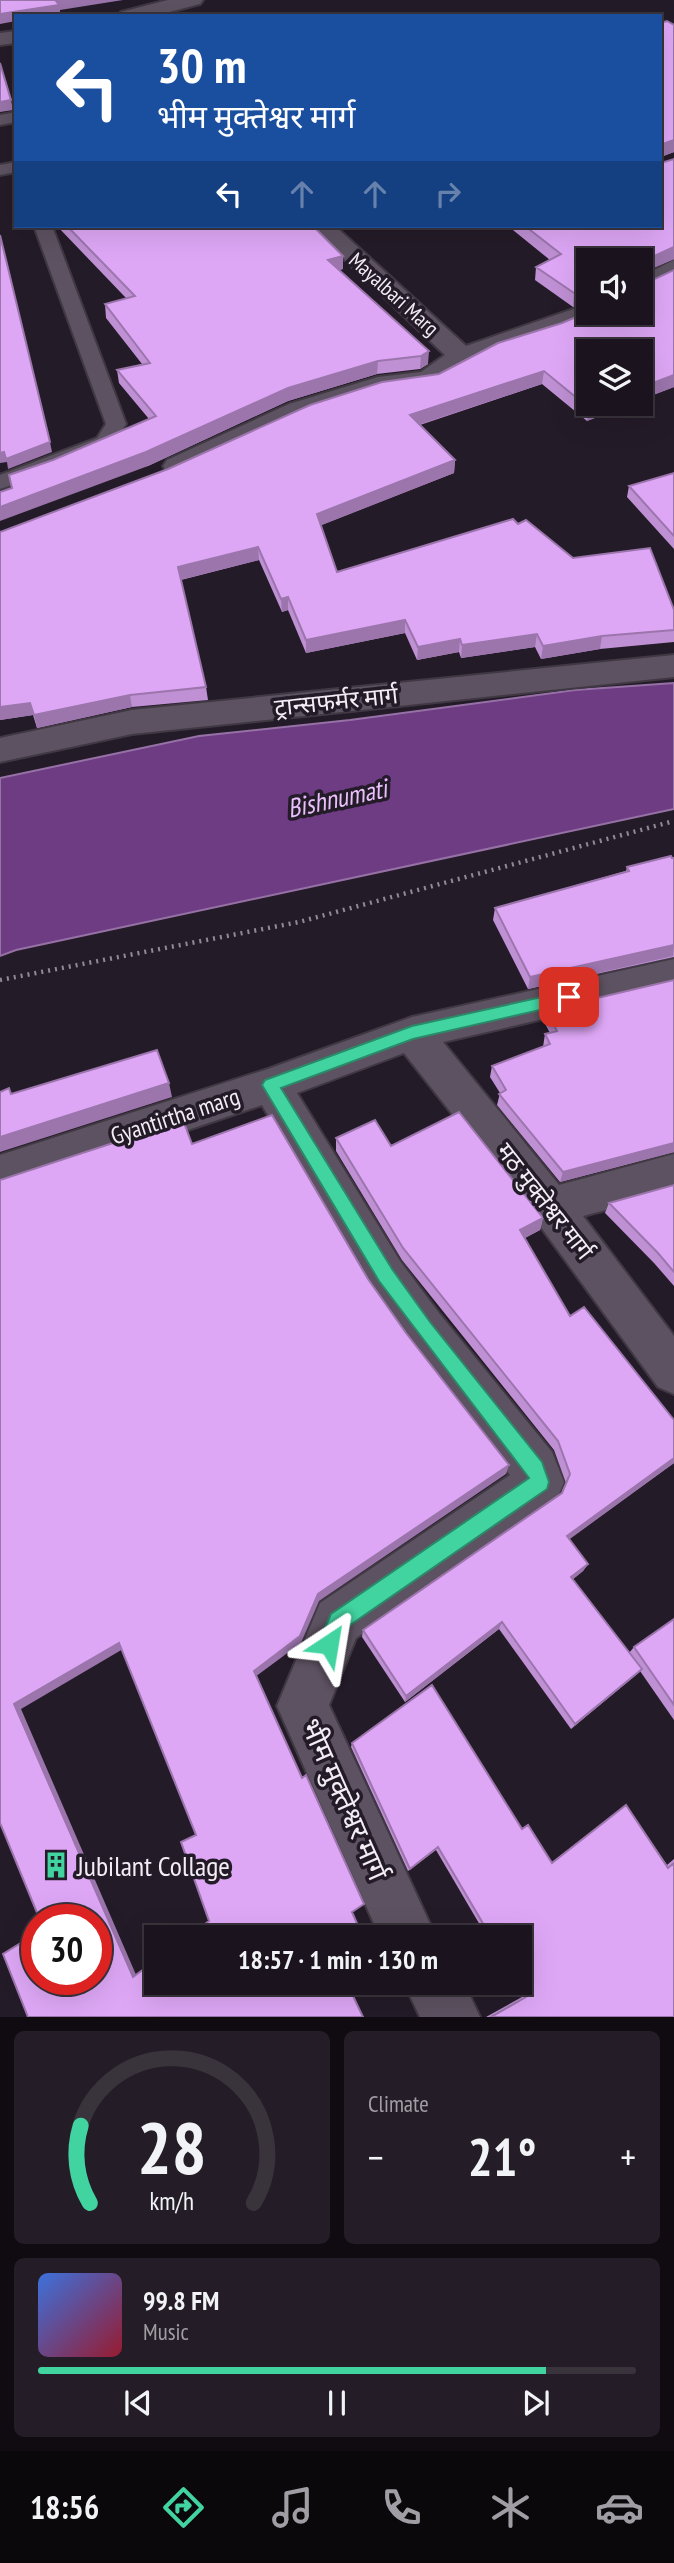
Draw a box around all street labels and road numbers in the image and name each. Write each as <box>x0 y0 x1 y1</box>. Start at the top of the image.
street label: Mayalbari Marg <box>343 247 445 341</box>
street label: ट्रान्सफर्मर मार्ग <box>273 679 400 723</box>
street label: Gyantirtha marg <box>107 1081 243 1151</box>
street label: मठ मुक्तेश्वर मार्ग <box>490 1136 601 1266</box>
street label: भीम मुक्तेश्वर मार्ग <box>293 1712 398 1887</box>

